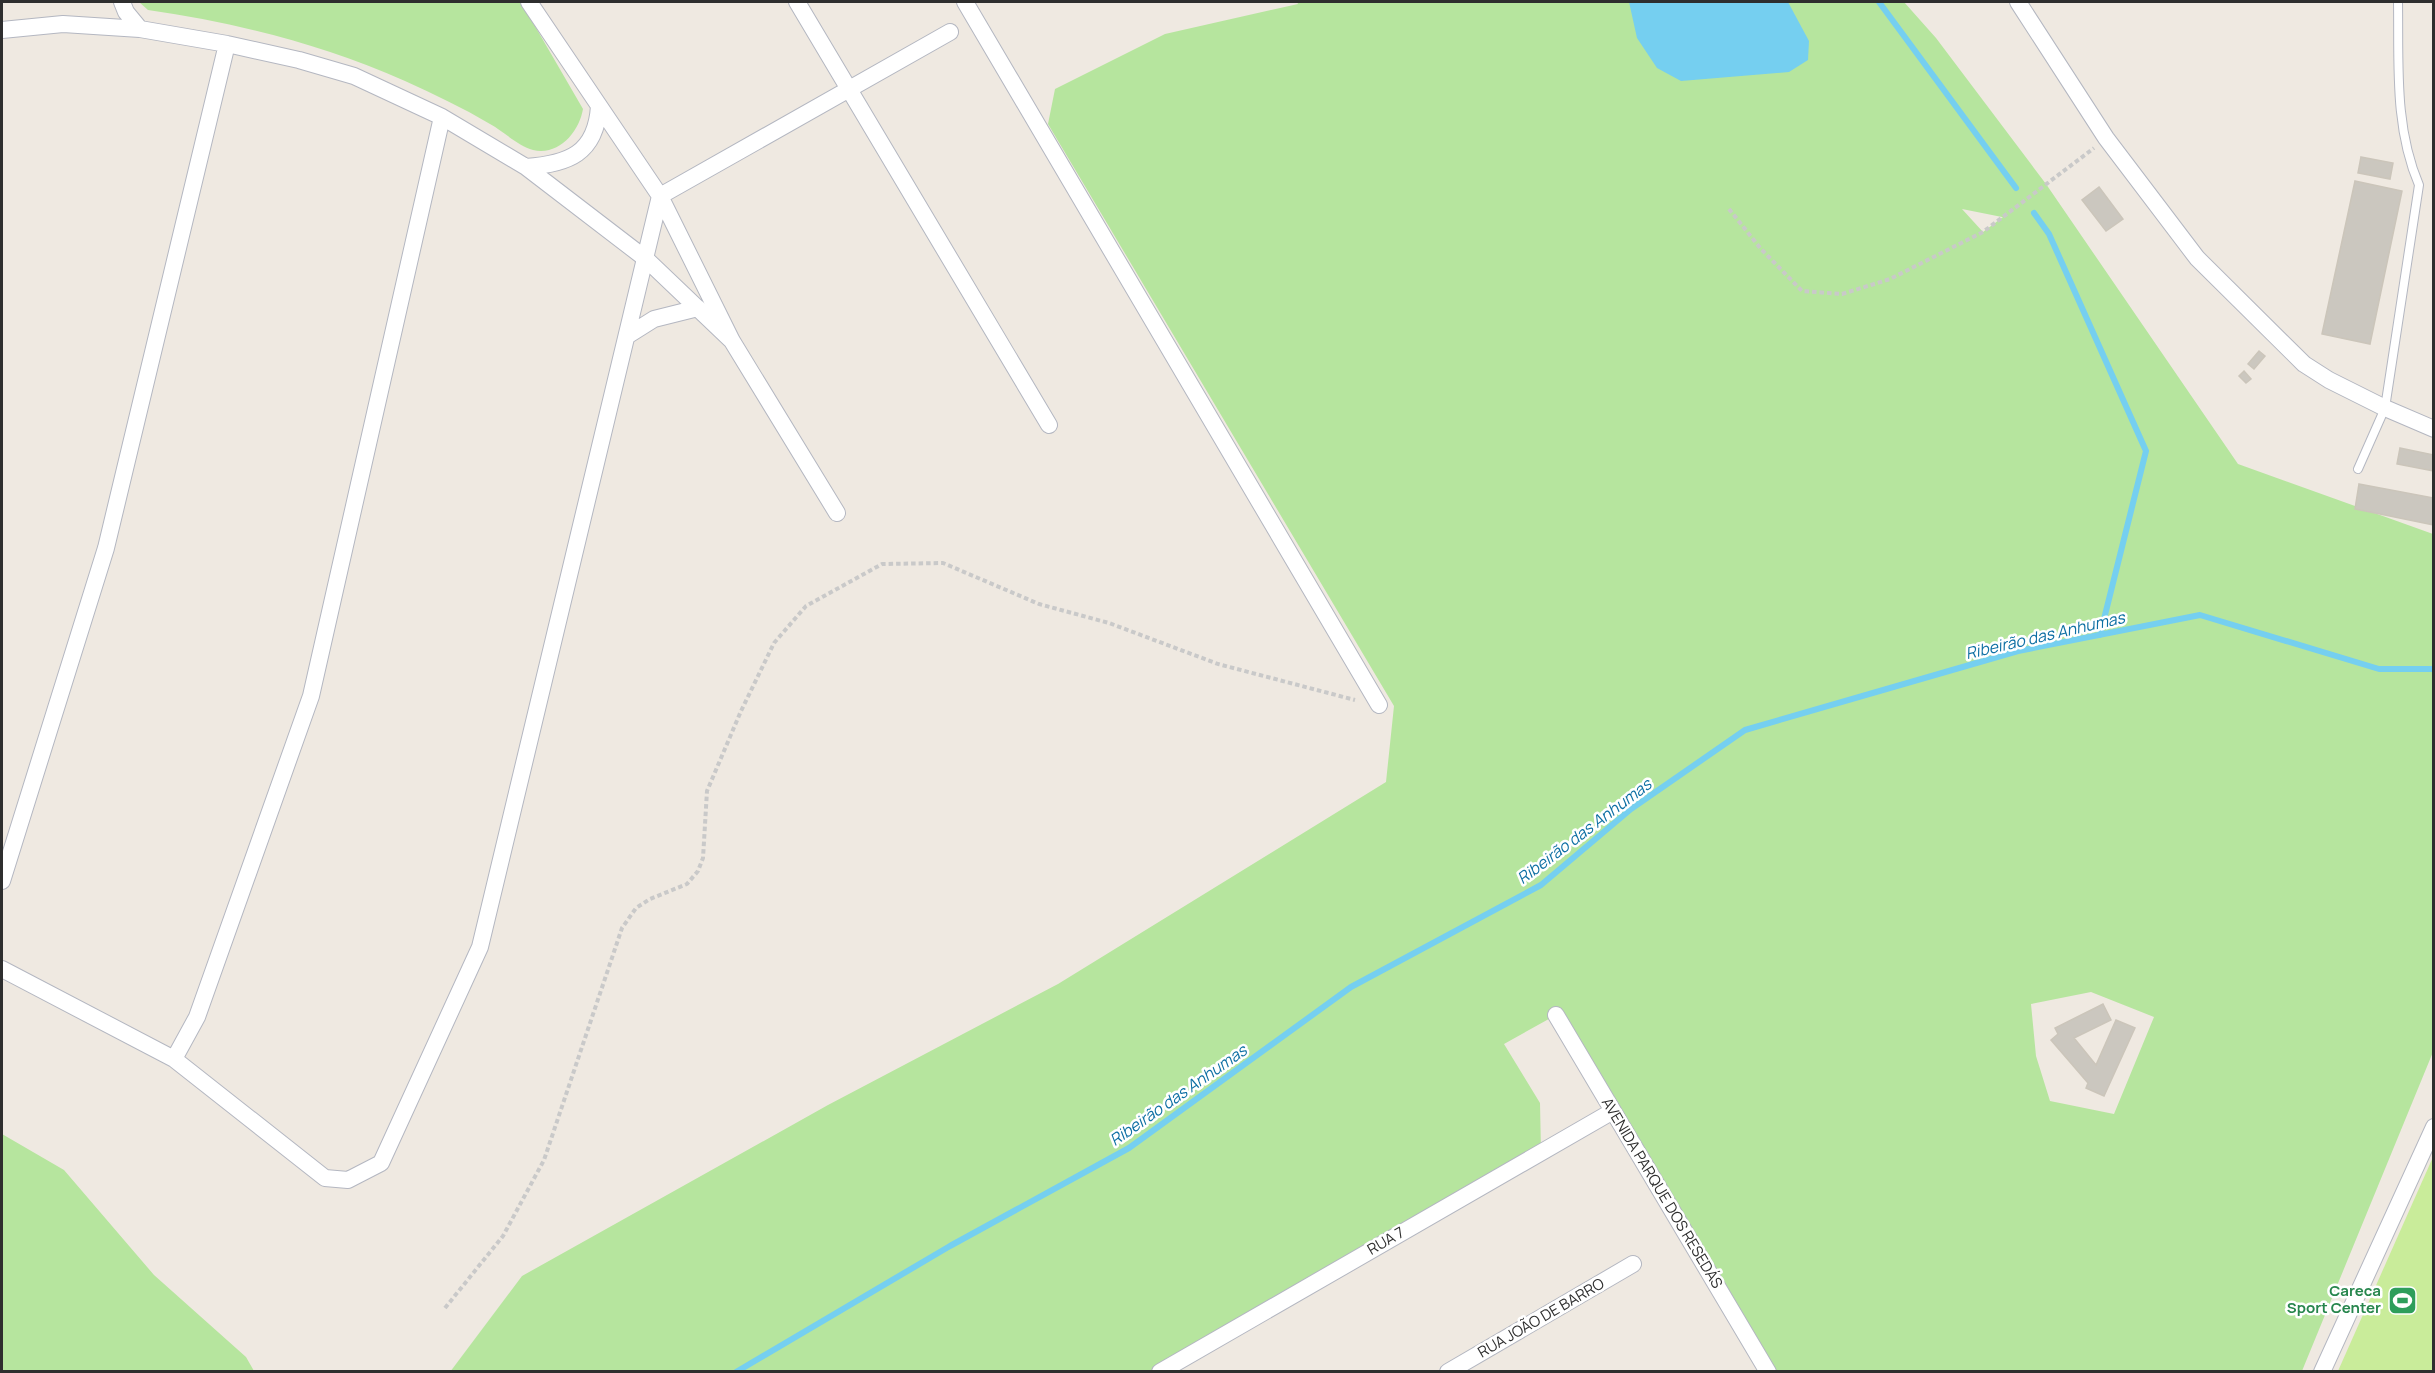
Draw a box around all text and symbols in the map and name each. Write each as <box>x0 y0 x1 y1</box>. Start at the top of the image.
water label: Ribeirão das Anhumas <box>1963 606 2128 664</box>
water label: Ribeirão das Anhumas <box>1512 772 1657 889</box>
water label: Ribeirão das Anhumas <box>1105 1038 1252 1151</box>
street label: AVENIDA PARQUE DOS RESEDÁS <box>1597 1093 1728 1292</box>
street label: RUA 7 <box>1363 1222 1408 1260</box>
street label: RUA JOÃO DE BARRO <box>1474 1273 1608 1362</box>
place label: Careca Sport Center <box>2287 1280 2381 1318</box>
sports icon: Careca Sport Center <box>2386 1284 2418 1316</box>

